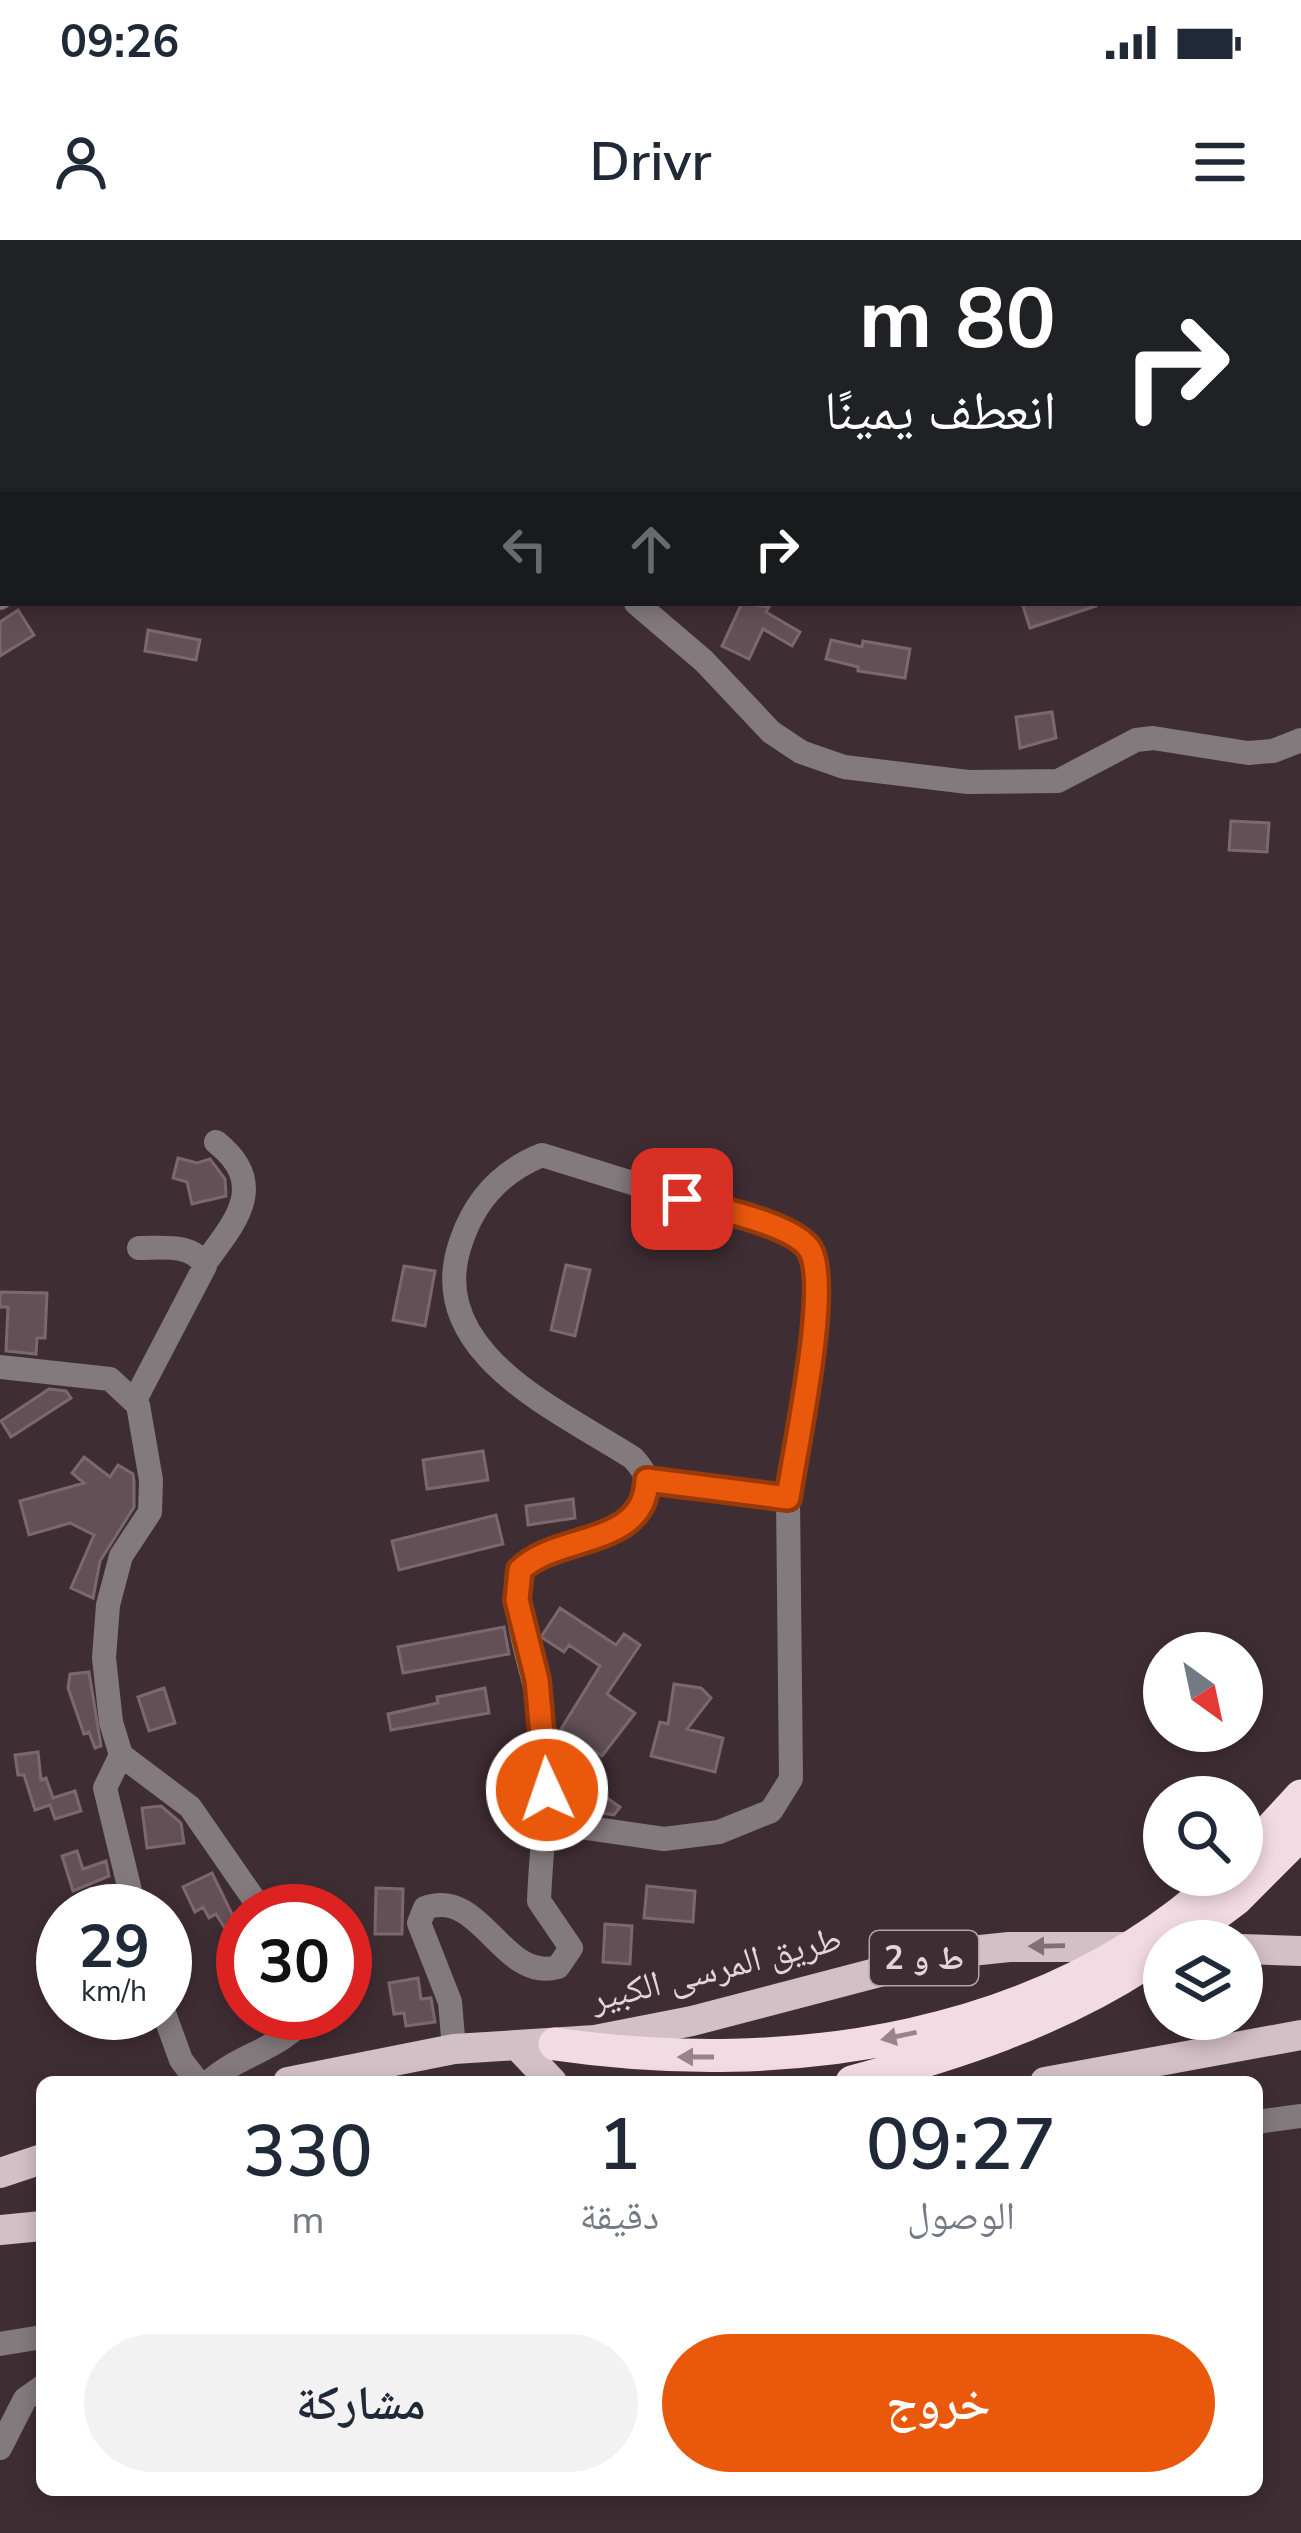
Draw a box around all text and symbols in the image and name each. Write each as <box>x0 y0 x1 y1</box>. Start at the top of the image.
text: 09:26 <box>60 12 179 73</box>
text: Drivr <box>589 125 712 199</box>
icon: person <box>48 129 114 195</box>
icon: menu <box>1187 129 1253 195</box>
text: 80 m <box>859 262 1056 377</box>
icon: right <box>1098 288 1254 444</box>
text: انعطف يمينًا <box>824 374 1056 448</box>
icon: left <box>492 516 558 582</box>
icon: ahead <box>618 516 684 582</box>
icon: right <box>744 516 810 582</box>
pin <box>631 1148 733 1250</box>
icon: arrive <box>649 1166 715 1232</box>
north arrow <box>1143 1632 1263 1752</box>
map controls <box>1143 1632 1263 2040</box>
position arrow <box>484 1727 610 1853</box>
button: search <box>1143 1776 1263 1896</box>
speed limit sign: 30 <box>216 1884 372 2040</box>
text: 29 <box>78 1906 150 1988</box>
street label: طريق المرسى الكبير <box>584 1914 847 2024</box>
button: layers <box>1143 1920 1263 2040</box>
road number: ط و 2 <box>870 1931 978 1985</box>
one-way arrow <box>1027 1936 1065 1956</box>
text: km/h <box>81 1971 147 2012</box>
one-way arrow <box>879 2027 917 2046</box>
one-way arrow <box>676 2047 714 2067</box>
text: 1 <box>598 2096 641 2194</box>
text: 09:27 <box>866 2096 1056 2194</box>
text: 330 <box>243 2103 373 2201</box>
text: دقيقة <box>580 2190 659 2243</box>
text: الوصول <box>907 2190 1015 2243</box>
text: m <box>291 2194 325 2247</box>
button: مشاركة <box>84 2334 638 2472</box>
button: خروج <box>662 2334 1215 2472</box>

